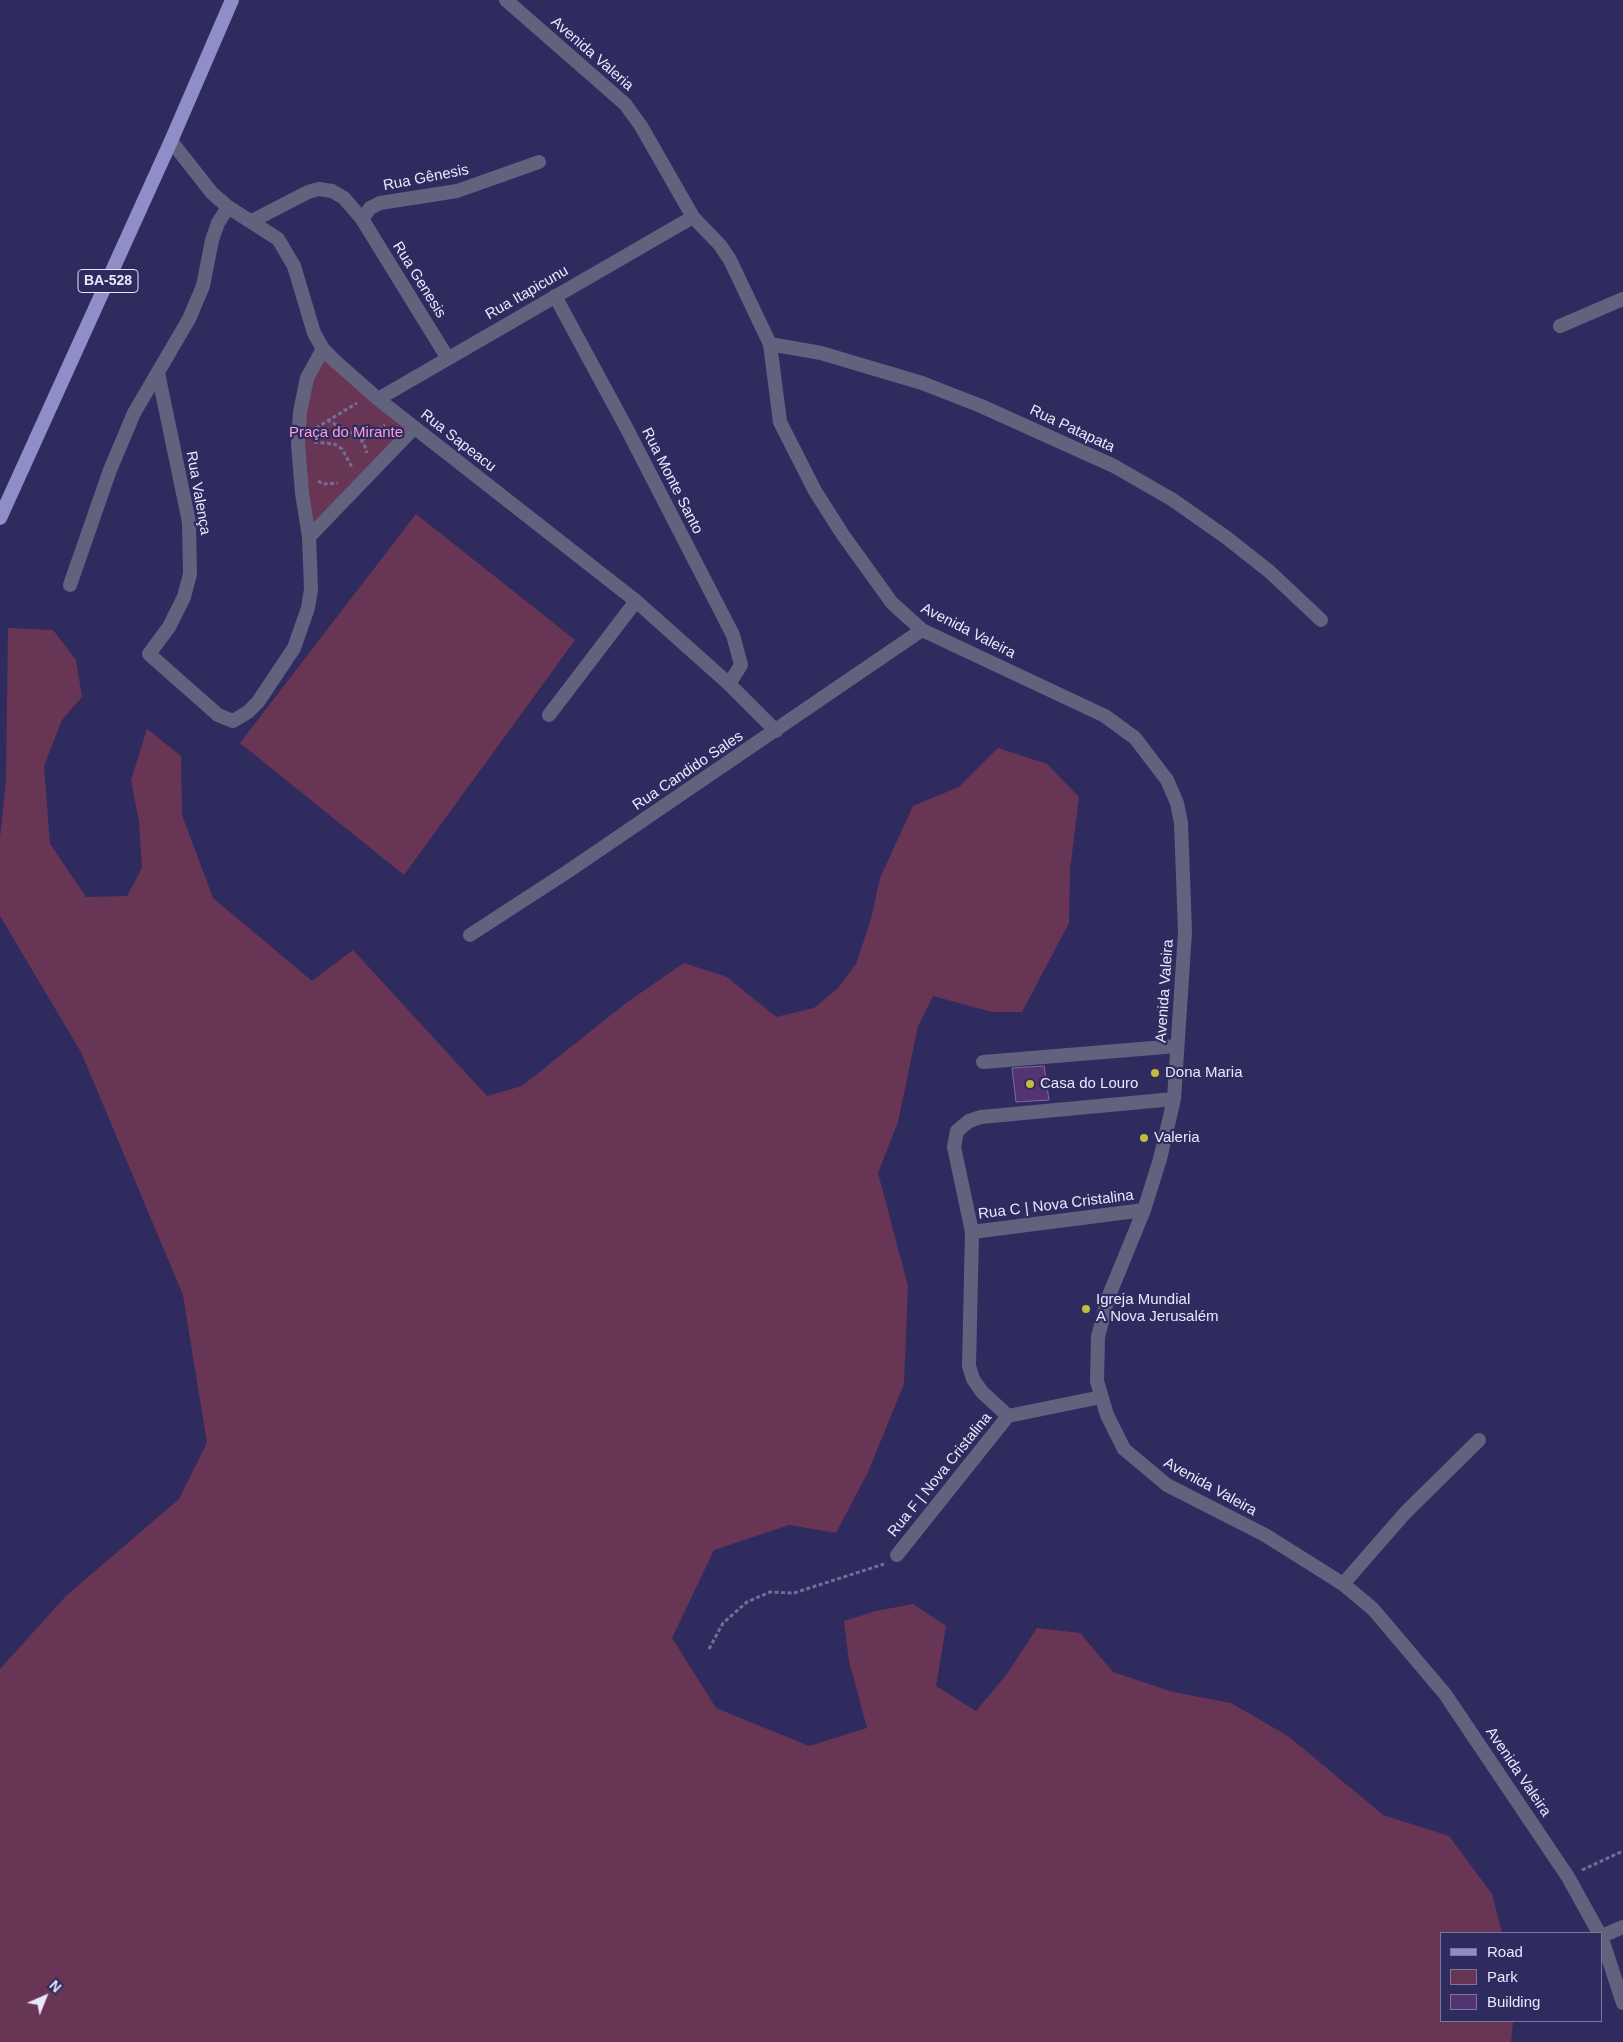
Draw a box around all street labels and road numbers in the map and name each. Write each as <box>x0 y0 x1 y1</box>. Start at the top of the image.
street label: Avenida Valeria <box>547 13 637 95</box>
street label: Rua Gênesis <box>382 161 470 195</box>
street label: Rua Genesis <box>388 238 450 322</box>
street label: Rua Itapicunu <box>482 262 572 324</box>
road number: BA-528 <box>78 270 138 292</box>
street label: Rua Patapata <box>1027 401 1117 457</box>
street label: Rua Sapeacu <box>417 406 499 476</box>
street label: Rua Monte Santo <box>637 425 707 537</box>
street label: Rua Valença <box>182 450 214 536</box>
street label: Avenida Valeira <box>918 599 1018 663</box>
street label: Rua Candido Sales <box>629 727 747 815</box>
street label: Avenida Valeira <box>1152 939 1178 1043</box>
street label: Rua C | Nova Cristalina <box>977 1187 1135 1223</box>
street label: Rua F | Nova Cristalina <box>884 1409 996 1541</box>
street label: Avenida Valeira <box>1160 1454 1260 1520</box>
street label: Avenida Valeira <box>1482 1724 1554 1820</box>

